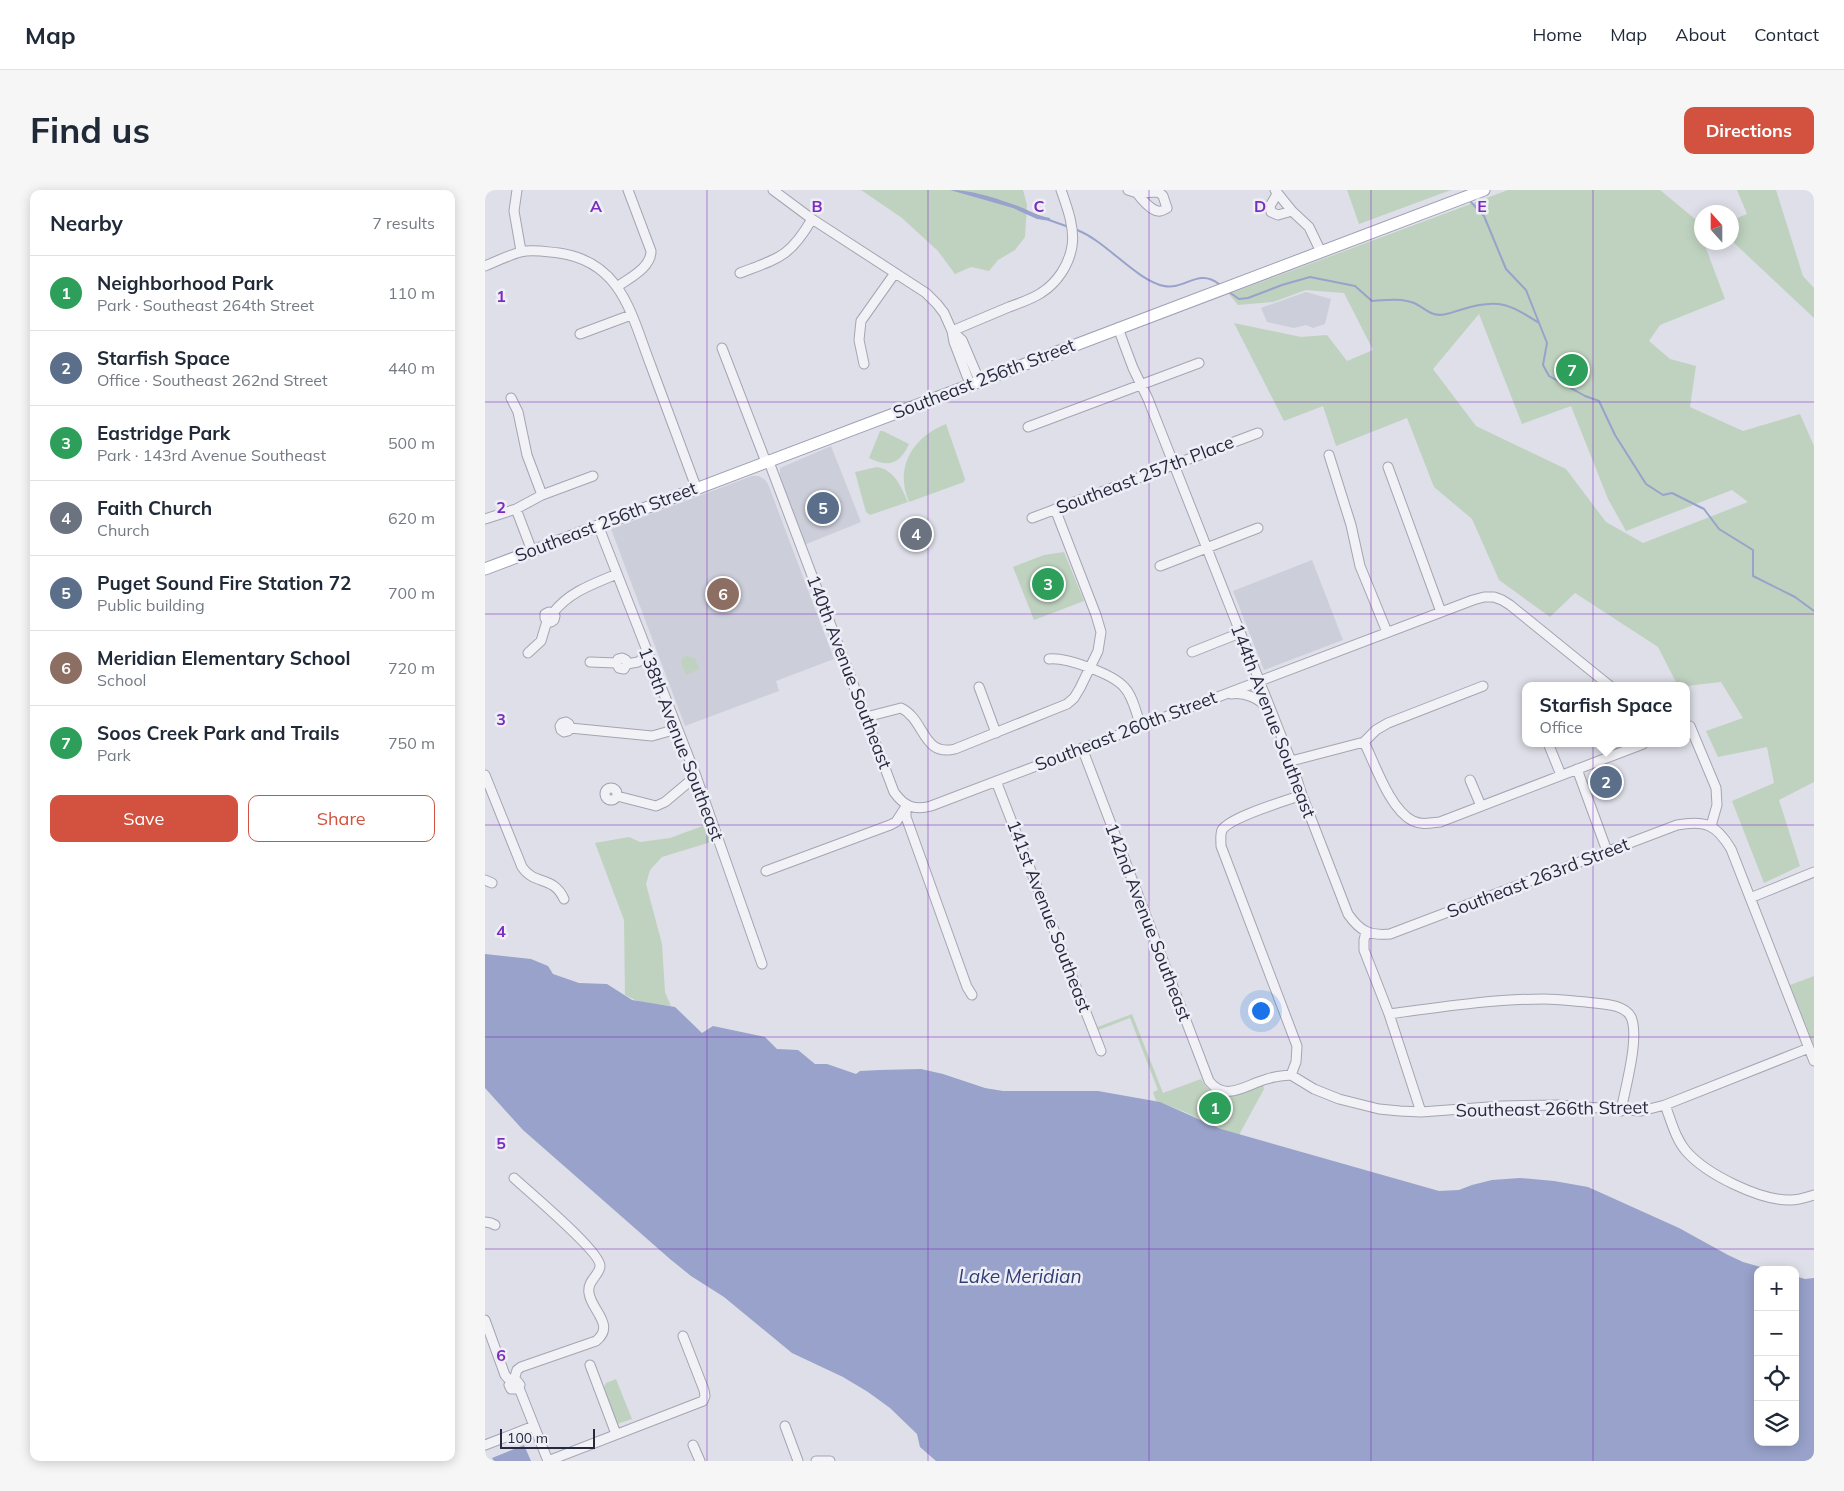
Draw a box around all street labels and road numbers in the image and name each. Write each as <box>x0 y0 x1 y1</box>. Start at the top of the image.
street label: Southeast 256th Street <box>890 333 1078 424</box>
street label: Southeast 257th Place <box>1053 430 1237 519</box>
street label: Southeast 256th Street <box>512 476 700 567</box>
street label: 140th Avenue Southeast <box>802 572 897 772</box>
street label: 144th Avenue Southeast <box>1226 621 1321 821</box>
street label: 138th Avenue Southeast <box>634 644 729 844</box>
street label: Southeast 260th Street <box>1032 685 1220 776</box>
street label: 141st Avenue Southeast <box>1002 816 1097 1015</box>
street label: 142nd Avenue Southeast <box>1100 820 1197 1024</box>
street label: Southeast 263rd Street <box>1443 832 1632 923</box>
street label: Southeast 266th Street <box>1455 1095 1649 1122</box>

